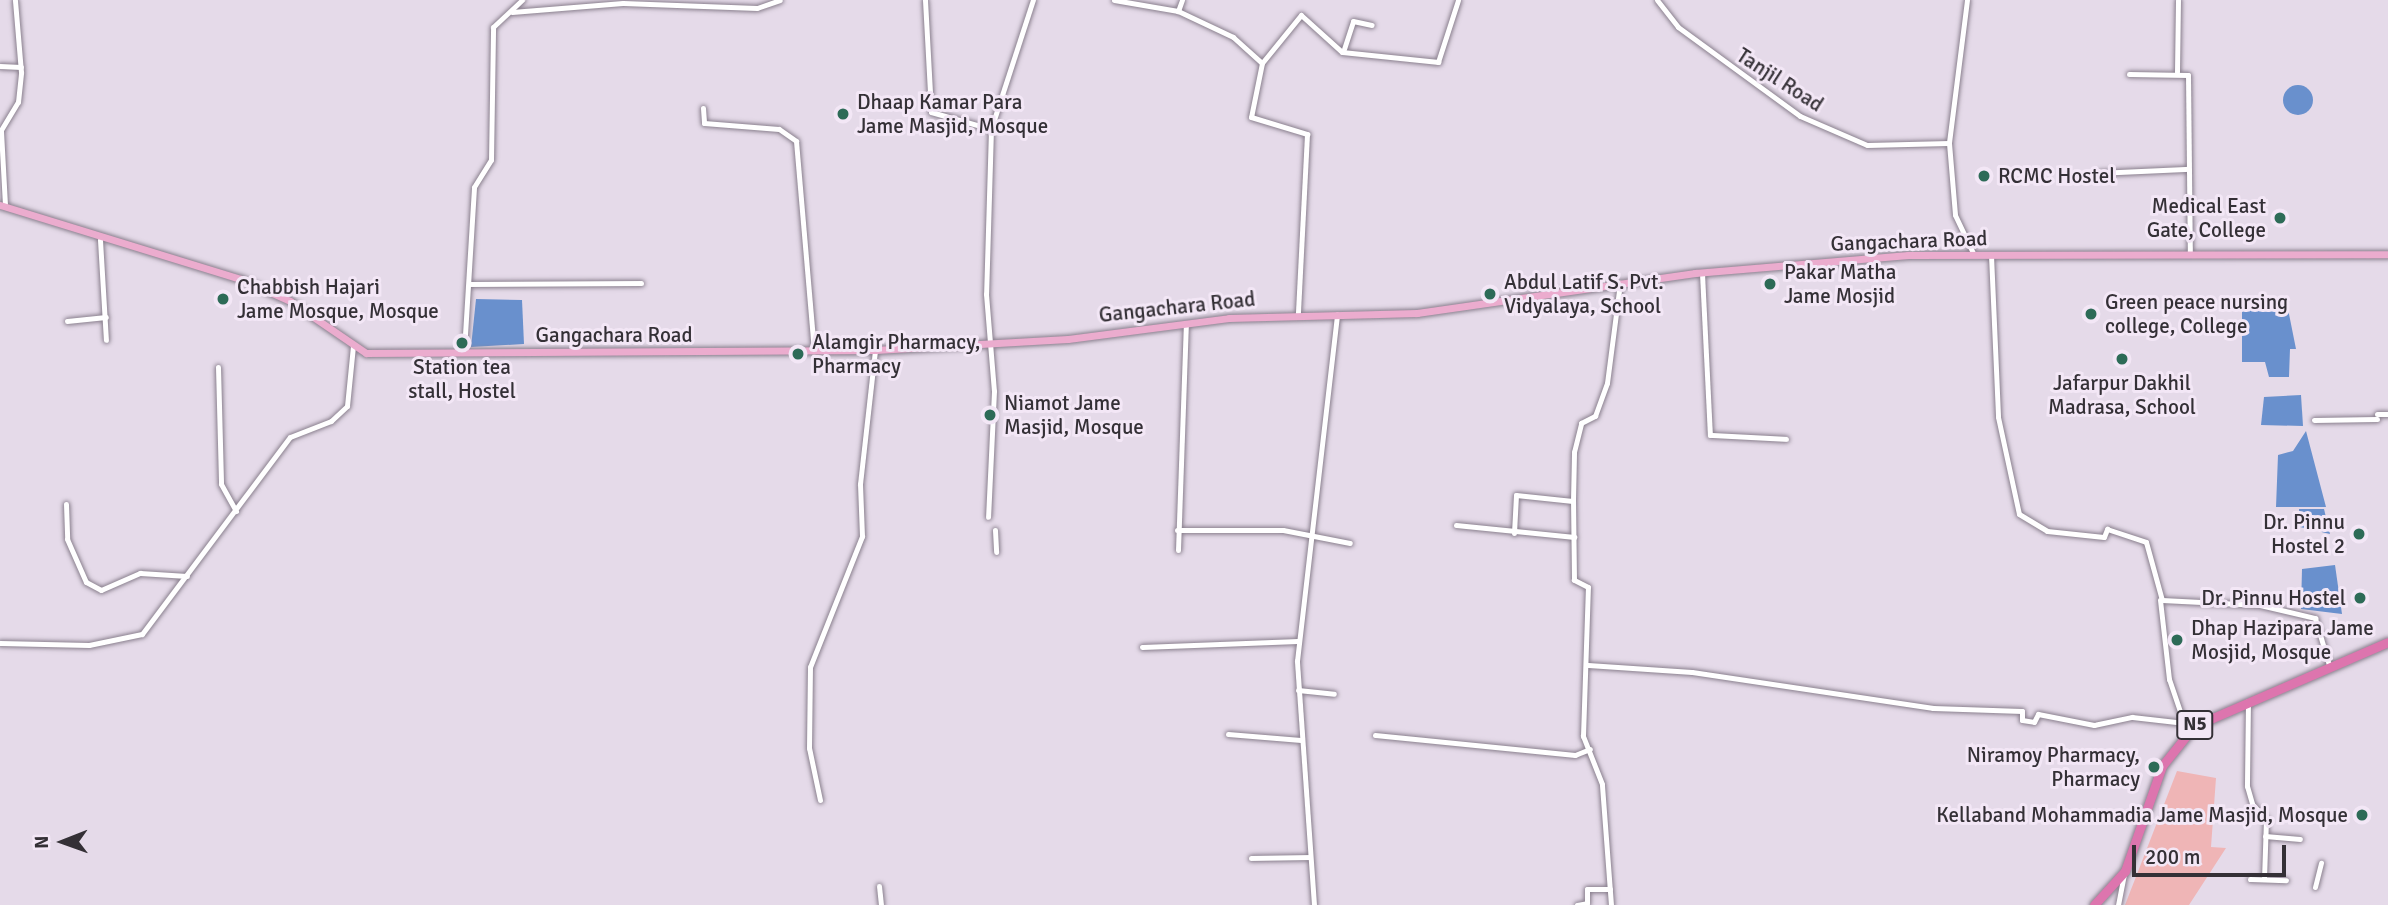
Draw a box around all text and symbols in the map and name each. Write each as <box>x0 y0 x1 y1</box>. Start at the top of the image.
street label: Tanjil Road <box>1732 43 1828 117</box>
place label: Dhaap Kamar Para Jame Masjid, Mosque <box>857 89 1048 139</box>
marker: Dhaap Kamar Para Jame Masjid, Mosque <box>835 106 851 122</box>
place label: RCMC Hostel <box>1998 163 2115 189</box>
marker: RCMC Hostel <box>1976 168 1992 184</box>
place label: Medical East Gate, College <box>2147 193 2266 243</box>
marker: Medical East Gate, College <box>2272 210 2288 226</box>
street label: Gangachara Road <box>1830 226 1988 256</box>
place label: Pakar Matha Jame Mosjid <box>1784 259 1896 309</box>
place label: Abdul Latif S. Pvt. Vidyalaya, School <box>1504 269 1664 319</box>
place label: Chabbish Hajari Jame Mosque, Mosque <box>237 274 439 324</box>
marker: Pakar Matha Jame Mosjid <box>1762 276 1778 292</box>
street label: Gangachara Road <box>1098 286 1256 328</box>
marker: Abdul Latif S. Pvt. Vidyalaya, School <box>1482 286 1498 302</box>
place label: Green peace nursing college, College <box>2105 289 2288 339</box>
marker: Chabbish Hajari Jame Mosque, Mosque <box>215 291 231 307</box>
marker: Green peace nursing college, College <box>2083 306 2099 322</box>
street label: Gangachara Road <box>535 322 693 348</box>
place label: Alamgir Pharmacy, Pharmacy <box>812 329 981 379</box>
marker: Station tea stall, Hostel <box>454 335 470 351</box>
marker: Alamgir Pharmacy, Pharmacy <box>790 346 806 362</box>
marker: Jafarpur Dakhil Madrasa, School <box>2114 351 2130 367</box>
place label: Station tea stall, Hostel <box>408 354 516 404</box>
place label: Jafarpur Dakhil Madrasa, School <box>2048 370 2196 420</box>
place label: Niamot Jame Masjid, Mosque <box>1004 390 1144 440</box>
marker: Niamot Jame Masjid, Mosque <box>982 407 998 423</box>
place label: Dr. Pinnu Hostel 2 <box>2263 509 2345 559</box>
marker: Dr. Pinnu Hostel 2 <box>2351 526 2367 542</box>
place label: Dr. Pinnu Hostel <box>2201 585 2346 611</box>
marker: Dr. Pinnu Hostel <box>2352 590 2368 606</box>
place label: Dhap Hazipara Jame Mosjid, Mosque <box>2191 615 2374 665</box>
marker: Dhap Hazipara Jame Mosjid, Mosque <box>2169 632 2185 648</box>
road number: N5 <box>2176 710 2214 740</box>
place label: Niramoy Pharmacy, Pharmacy <box>1967 742 2140 792</box>
marker: Niramoy Pharmacy, Pharmacy <box>2146 759 2162 775</box>
place label: Kellaband Mohammadia Jame Masjid, Mosque <box>1936 802 2348 828</box>
north arrow <box>28 807 98 877</box>
marker: Kellaband Mohammadia Jame Masjid, Mosque <box>2354 807 2370 823</box>
scale bar <box>2136 832 2290 876</box>
text: N <box>30 836 54 849</box>
text: 200 m <box>2145 844 2200 870</box>

